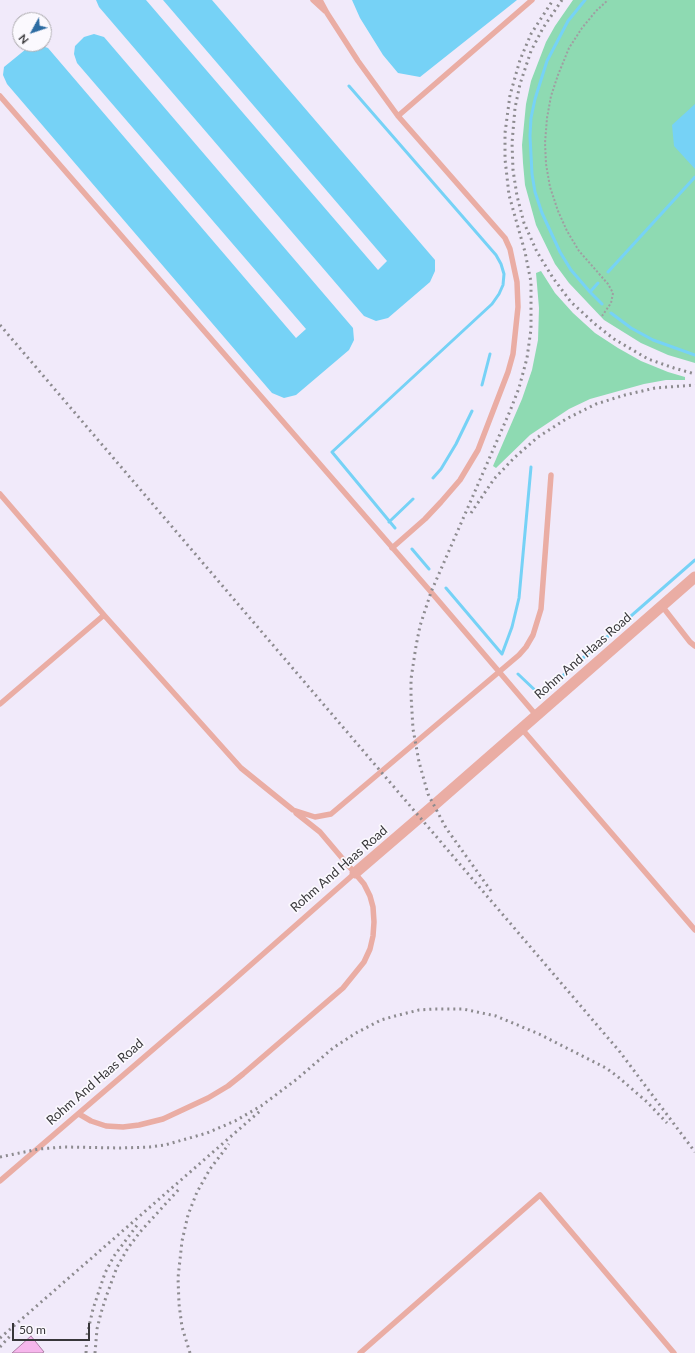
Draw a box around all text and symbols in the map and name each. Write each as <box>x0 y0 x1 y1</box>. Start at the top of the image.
north arrow <box>12 12 52 52</box>
text: N <box>15 32 31 47</box>
street label: Rohm And Haas Road <box>531 610 635 702</box>
street label: Rohm And Haas Road <box>287 823 391 915</box>
street label: Rohm And Haas Road <box>43 1036 147 1128</box>
scale bar <box>14 1315 92 1341</box>
text: 50 m <box>19 1322 46 1337</box>

